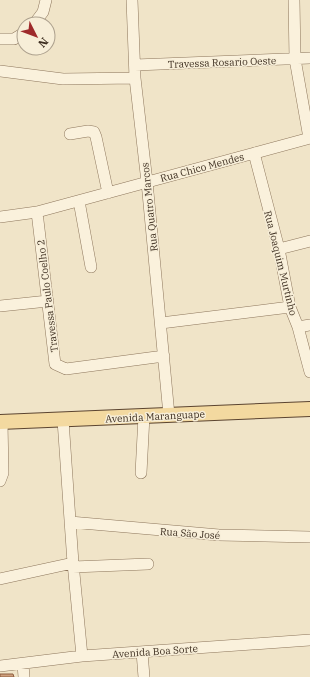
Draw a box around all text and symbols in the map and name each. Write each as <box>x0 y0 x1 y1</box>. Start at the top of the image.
north arrow <box>16 16 56 56</box>
text: N <box>35 35 52 51</box>
street label: Travessa Rosario Oeste <box>168 54 276 71</box>
street label: Rua Chico Mendes <box>159 150 246 185</box>
street label: Rua Quatro Marcos <box>138 162 161 252</box>
street label: Rua Joaquim Murtinho <box>261 209 300 317</box>
street label: Travessa Paulo Coelho 2 <box>34 239 61 353</box>
street label: Avenida Maranguape <box>105 407 205 426</box>
street label: Rua São José <box>159 525 220 542</box>
street label: Avenida Boa Sorte <box>112 642 198 661</box>

